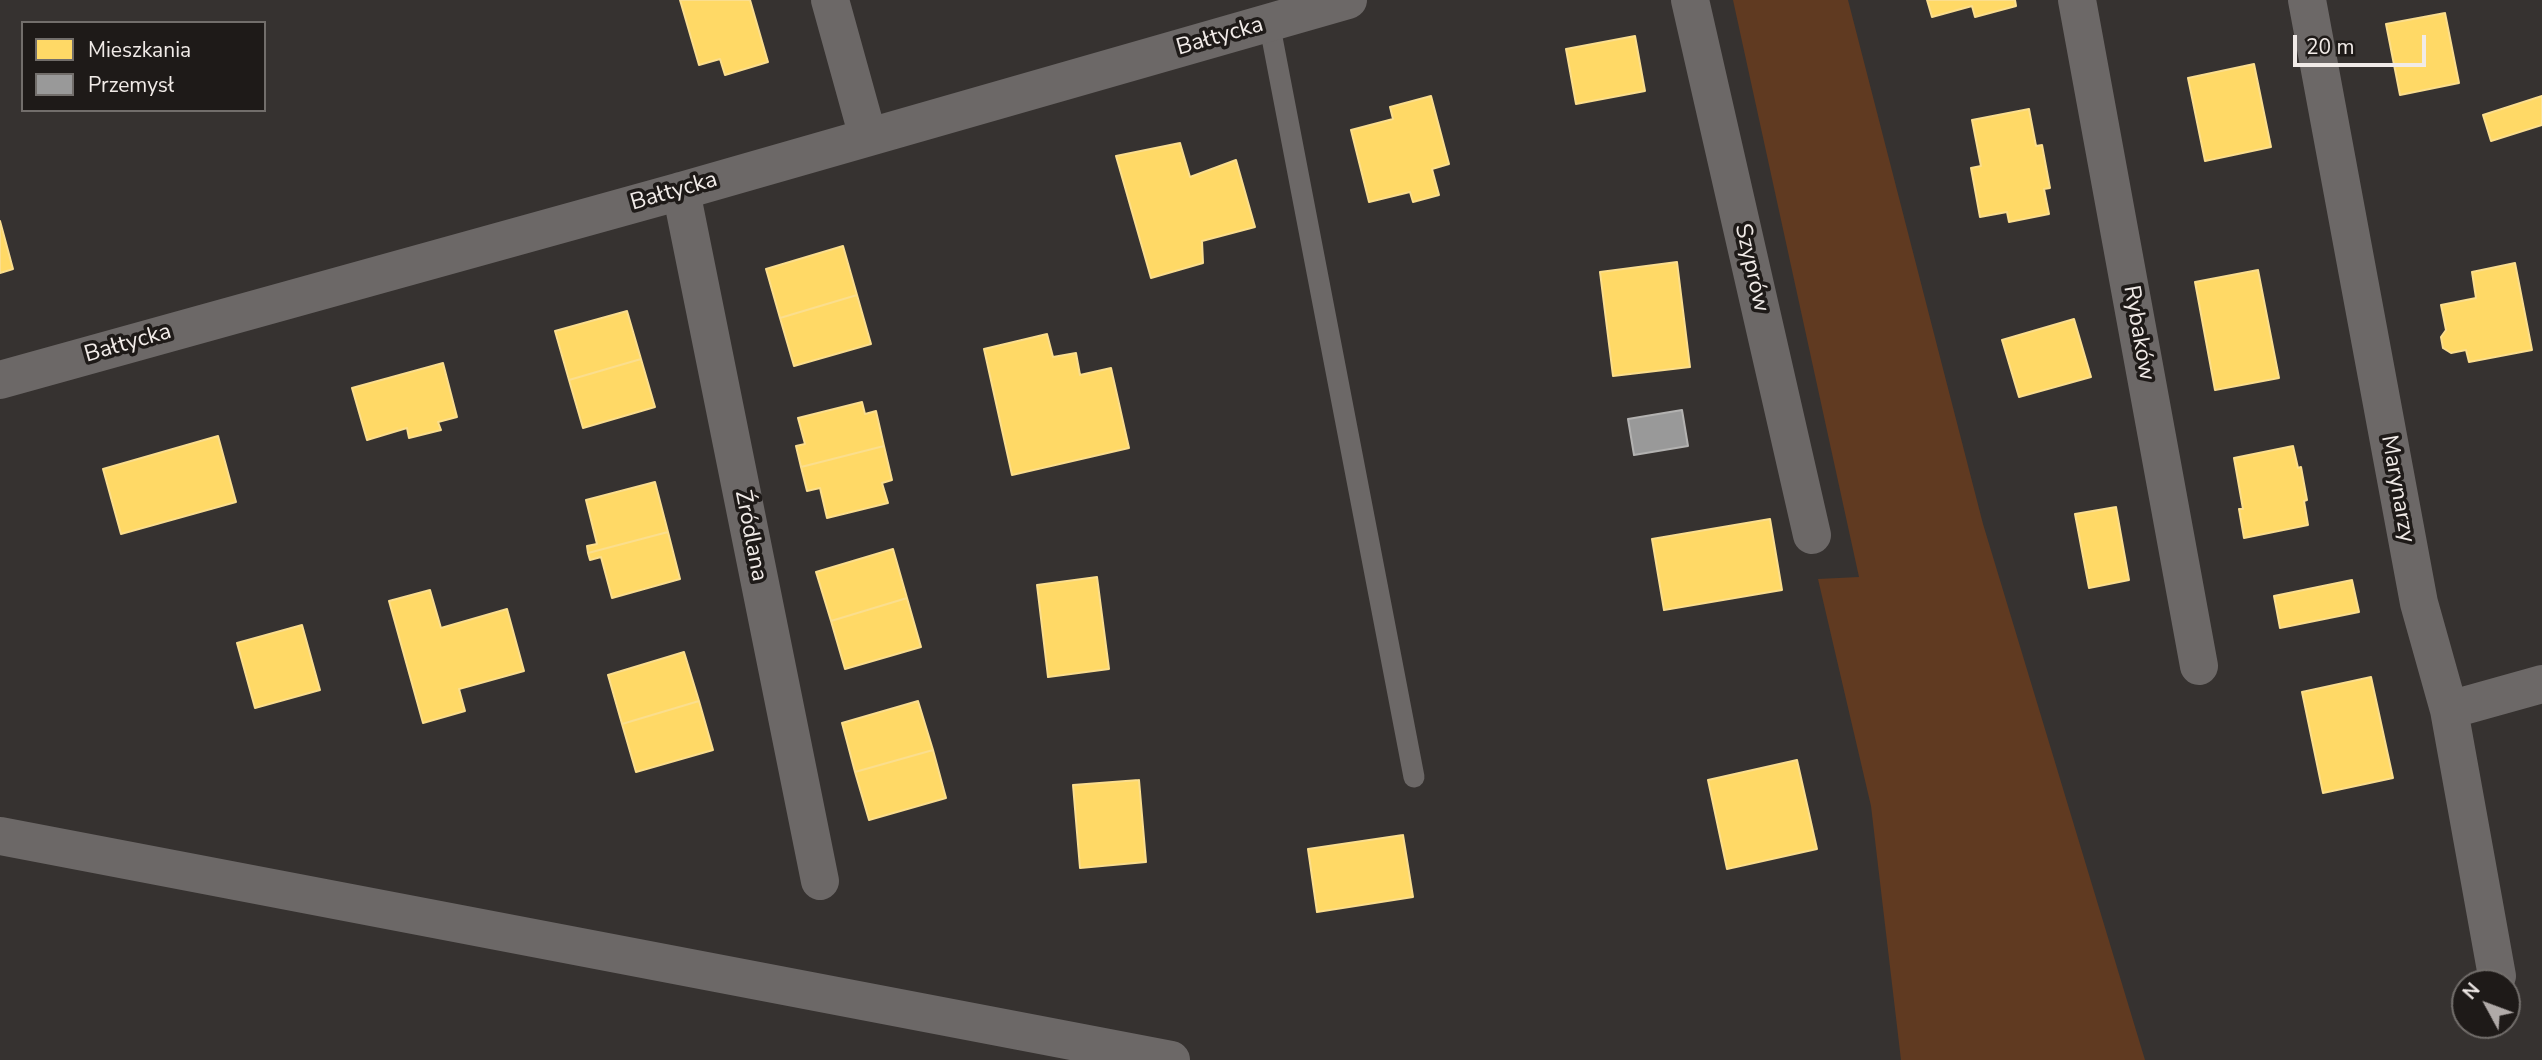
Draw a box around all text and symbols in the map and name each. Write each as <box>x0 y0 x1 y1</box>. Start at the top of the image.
street label: Bałtycka <box>1173 11 1267 63</box>
legend <box>21 21 266 112</box>
scale bar <box>2297 21 2430 65</box>
text: 20 m <box>2306 33 2355 61</box>
text: Mieszkania <box>88 36 191 64</box>
text: Przemysł <box>88 71 174 99</box>
street label: Bałtycka <box>627 166 721 218</box>
street label: Szyprów <box>1727 221 1775 315</box>
street label: Rybaków <box>2116 283 2160 383</box>
street label: Bałtycka <box>81 318 175 370</box>
street label: Marynarzy <box>2374 433 2420 545</box>
street label: Źródlana <box>728 488 772 584</box>
north arrow <box>2451 969 2521 1039</box>
text: N <box>2457 978 2486 1005</box>

